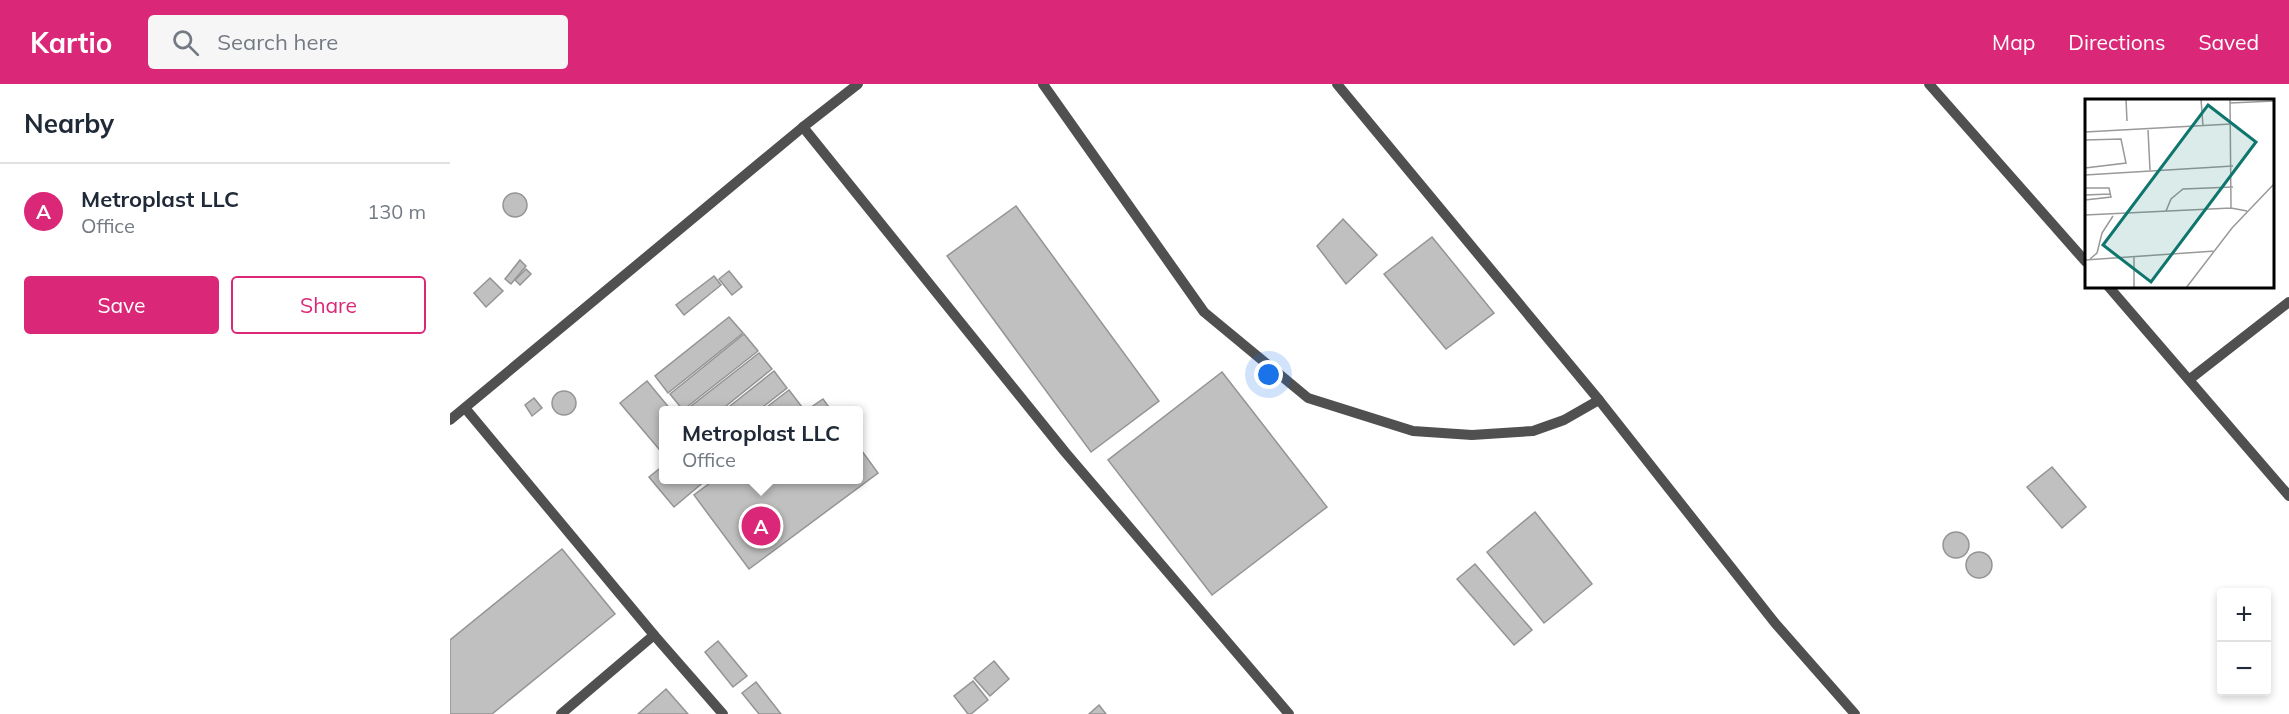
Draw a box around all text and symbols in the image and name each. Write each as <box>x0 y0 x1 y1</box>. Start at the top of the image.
search box <box>148 15 568 69</box>
text: Kartio <box>30 25 112 60</box>
icon: search <box>169 26 202 59</box>
text: Search here <box>217 28 338 56</box>
text: Map <box>1992 29 2035 55</box>
text: Directions <box>2068 29 2165 55</box>
text: Saved <box>2198 29 2259 55</box>
inset map <box>2085 99 2274 288</box>
text: Nearby <box>24 107 114 140</box>
text: Metroplast LLC <box>81 185 239 213</box>
text: A <box>36 199 51 224</box>
text: 130 m <box>367 199 426 224</box>
text: Office <box>81 213 135 238</box>
button: Save <box>24 276 219 334</box>
button: Share <box>231 276 426 334</box>
your location <box>1254 360 1283 389</box>
popup <box>659 406 863 484</box>
text: Metroplast LLC <box>682 419 840 447</box>
text: Office <box>682 447 736 472</box>
pin: A <box>742 504 780 548</box>
map controls <box>2217 588 2271 696</box>
button: + <box>2217 588 2271 642</box>
button: − <box>2217 642 2271 696</box>

